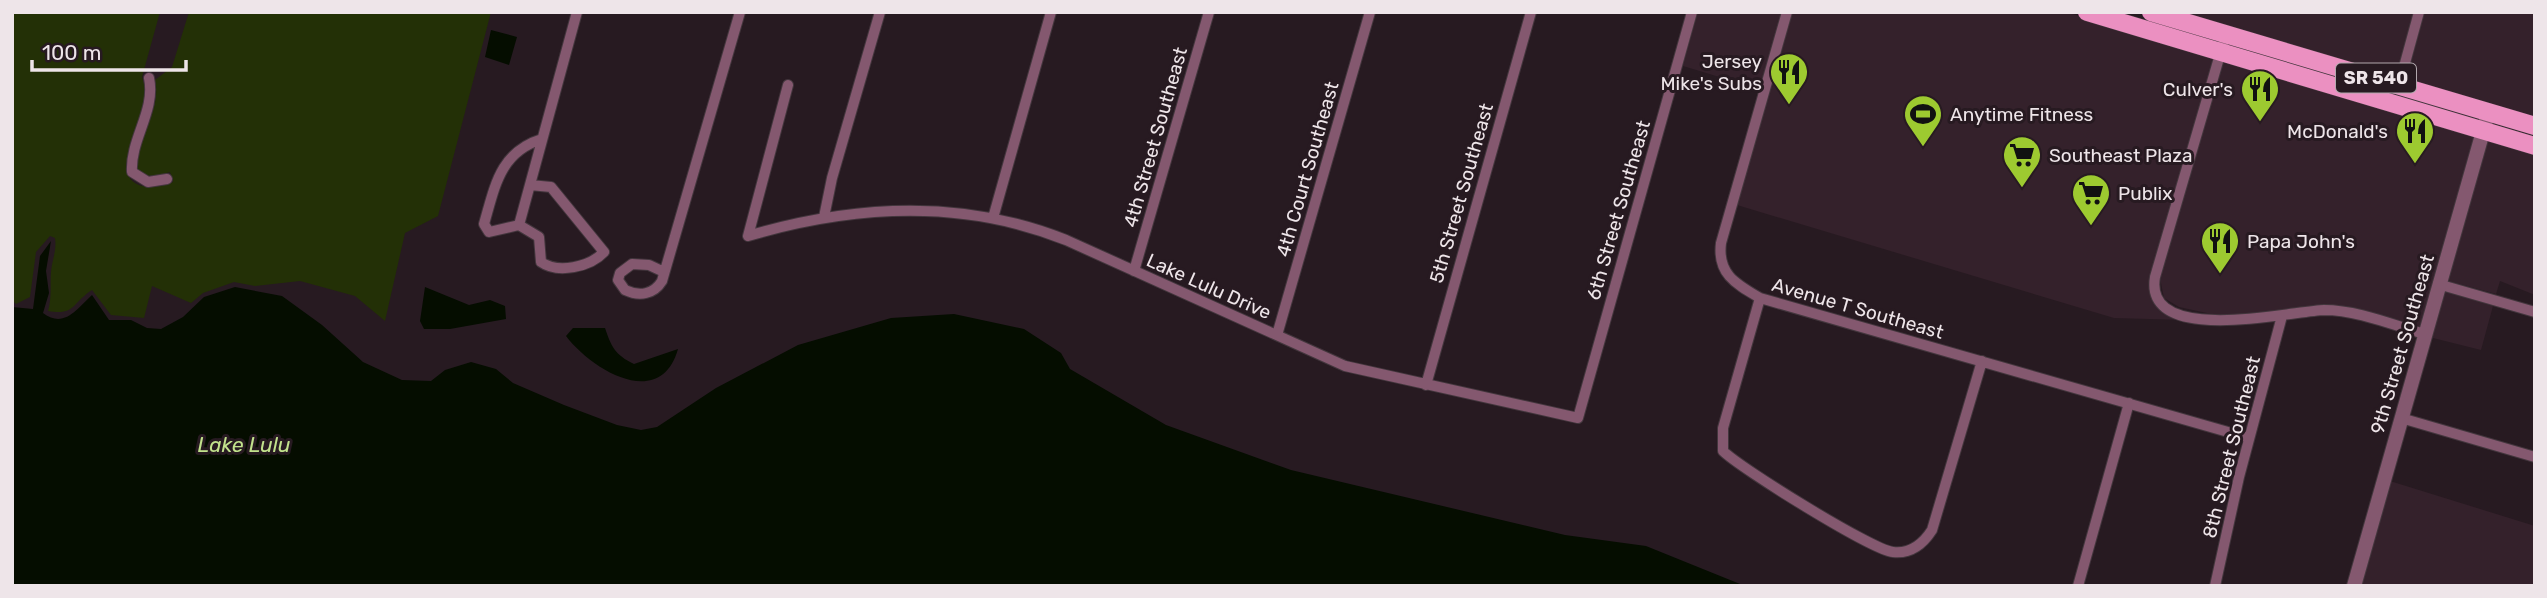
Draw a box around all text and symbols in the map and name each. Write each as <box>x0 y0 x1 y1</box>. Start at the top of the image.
scale bar <box>32 28 186 72</box>
text: 100 m <box>42 40 101 65</box>
street label: 4th Street Southeast <box>1119 44 1192 230</box>
place label: Jersey Mike's Subs <box>1661 50 1762 95</box>
restaurant icon: Jersey Mike's Subs <box>1768 51 1810 106</box>
road number: SR 540 <box>2336 64 2416 92</box>
restaurant icon: Culver's <box>2239 68 2281 123</box>
street label: 4th Court Southeast <box>1271 78 1344 259</box>
place label: Culver's <box>2163 78 2233 101</box>
sports icon: Anytime Fitness <box>1902 93 1944 148</box>
street label: 5th Street Southeast <box>1425 100 1498 286</box>
place label: Anytime Fitness <box>1950 103 2093 126</box>
restaurant icon: McDonald's <box>2394 110 2436 165</box>
street label: 6th Street Southeast <box>1582 117 1655 303</box>
place label: McDonald's <box>2287 120 2388 143</box>
supermarket icon: Southeast Plaza <box>2001 134 2043 189</box>
place label: Southeast Plaza <box>2049 144 2193 167</box>
supermarket icon: Publix <box>2070 172 2112 227</box>
place label: Publix <box>2118 182 2172 205</box>
restaurant icon: Papa John's <box>2199 220 2241 275</box>
place label: Papa John's <box>2247 230 2355 253</box>
street label: Lake Lulu Drive <box>1143 249 1275 324</box>
street label: 9th Street Southeast <box>2366 251 2439 437</box>
street label: Avenue T Southeast <box>1769 273 1947 344</box>
street label: 8th Street Southeast <box>2198 353 2265 540</box>
water label: Lake Lulu <box>198 432 291 457</box>

